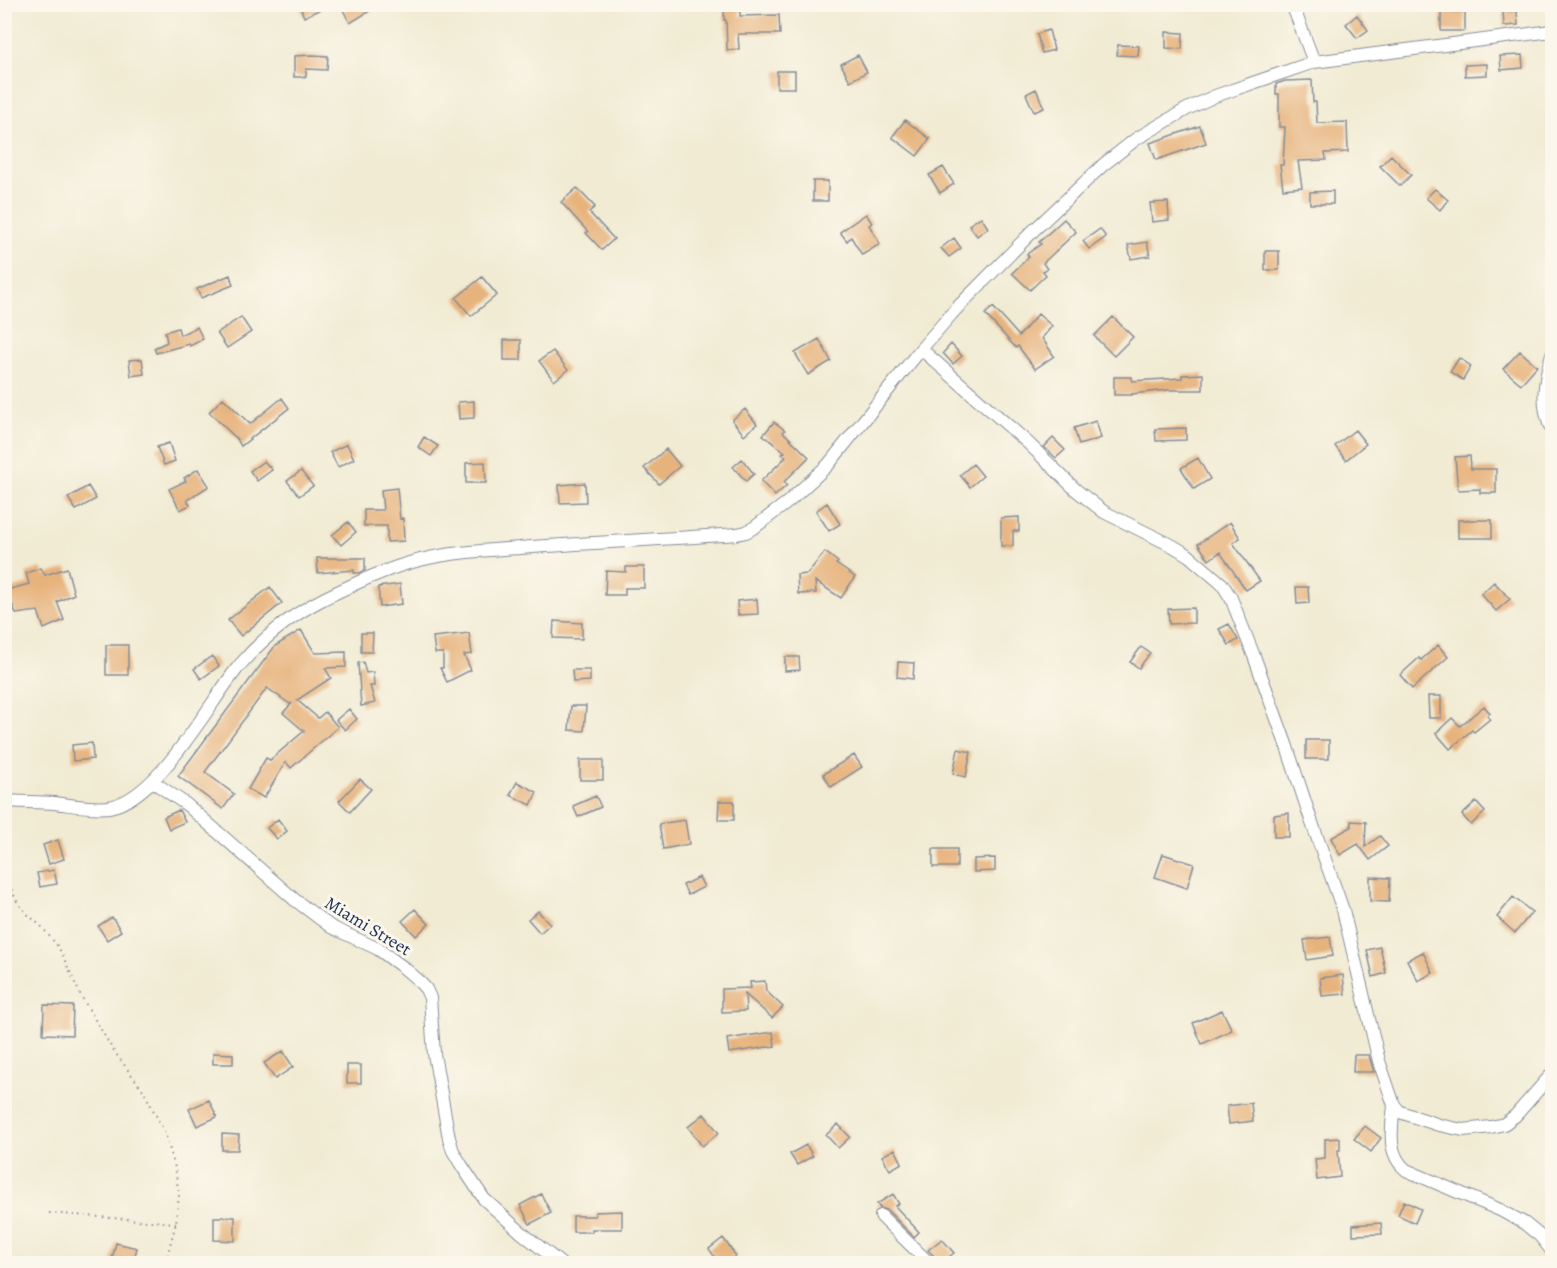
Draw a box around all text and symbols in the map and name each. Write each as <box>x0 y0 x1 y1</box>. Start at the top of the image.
street label: Miami Street <box>320 891 416 961</box>

